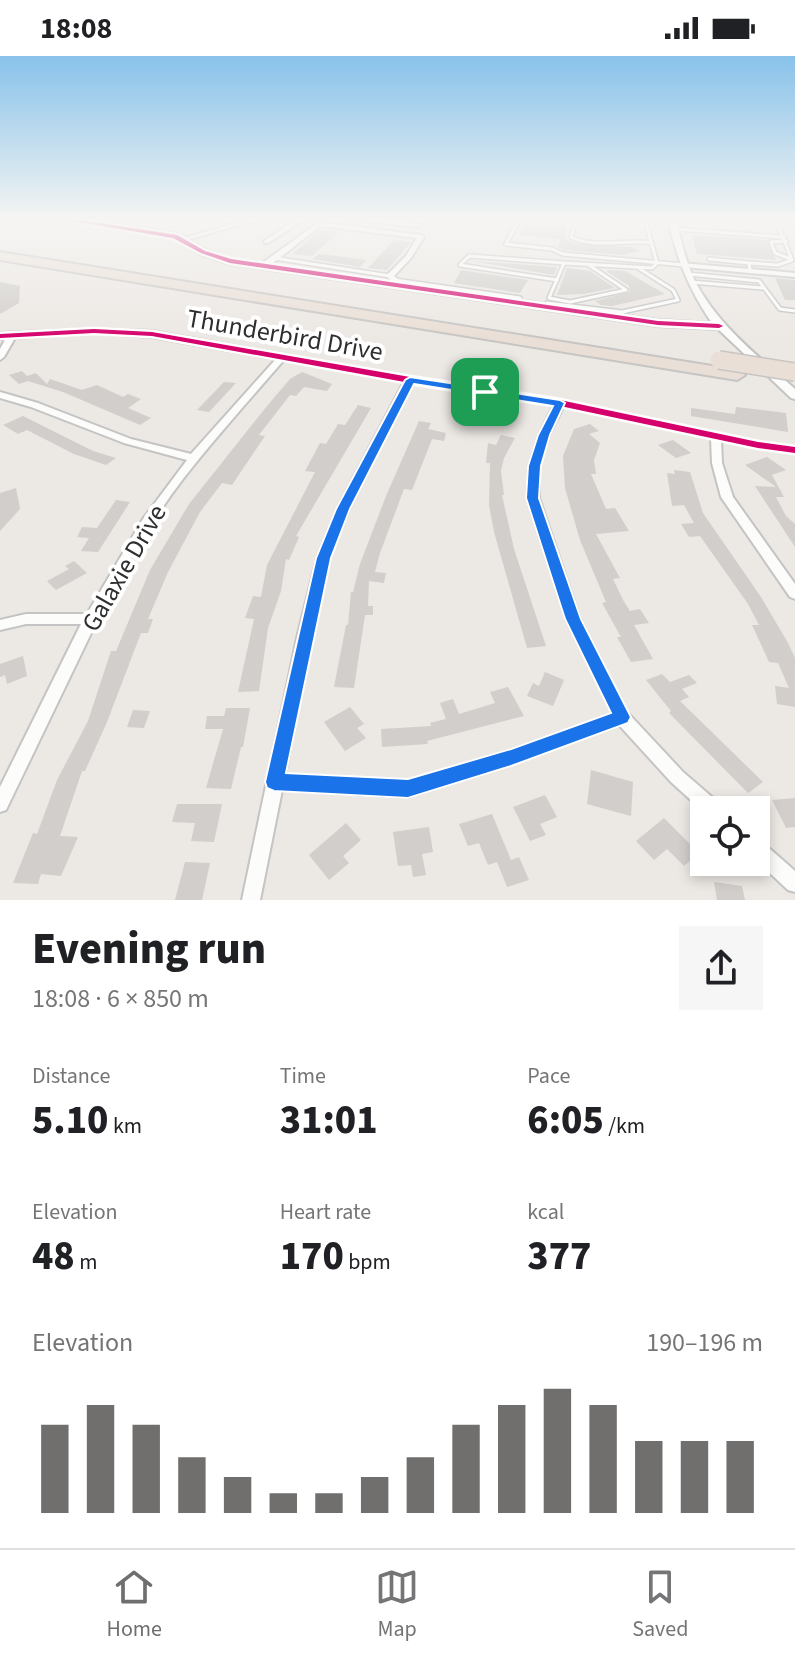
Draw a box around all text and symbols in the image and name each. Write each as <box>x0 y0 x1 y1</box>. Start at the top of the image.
text: 18:08 <box>40 7 112 50</box>
street label: Thunderbird Drive <box>184 300 386 370</box>
pin <box>451 358 519 426</box>
icon: arrive <box>463 370 507 414</box>
street label: Galaxie Drive <box>73 498 175 638</box>
map controls <box>690 796 770 876</box>
button: locate <box>690 796 770 876</box>
text: Evening run <box>32 918 266 981</box>
button: share <box>679 926 763 1010</box>
text: 18:08 · 6 × 850 m <box>32 980 209 1017</box>
text: Distance <box>32 1060 110 1092</box>
text: Time <box>280 1060 326 1092</box>
text: Pace <box>527 1060 570 1092</box>
text: 5.10 <box>32 1092 108 1149</box>
text: 31:01 <box>280 1092 378 1149</box>
text: 6:05 <box>527 1092 604 1149</box>
text: km <box>108 1110 142 1142</box>
text: /km <box>604 1110 645 1142</box>
text: Elevation <box>32 1196 118 1228</box>
text: Heart rate <box>280 1196 371 1228</box>
text: kcal <box>527 1196 564 1228</box>
text: 48 <box>32 1228 75 1285</box>
text: 170 <box>280 1228 344 1285</box>
text: 377 <box>527 1228 591 1285</box>
text: m <box>75 1246 97 1278</box>
text: bpm <box>344 1246 391 1278</box>
text: Elevation <box>32 1324 133 1361</box>
text: 190–196 m <box>646 1324 763 1361</box>
tab: Home <box>107 1565 162 1645</box>
tab: Map <box>375 1565 419 1645</box>
tab: Saved <box>632 1565 688 1645</box>

